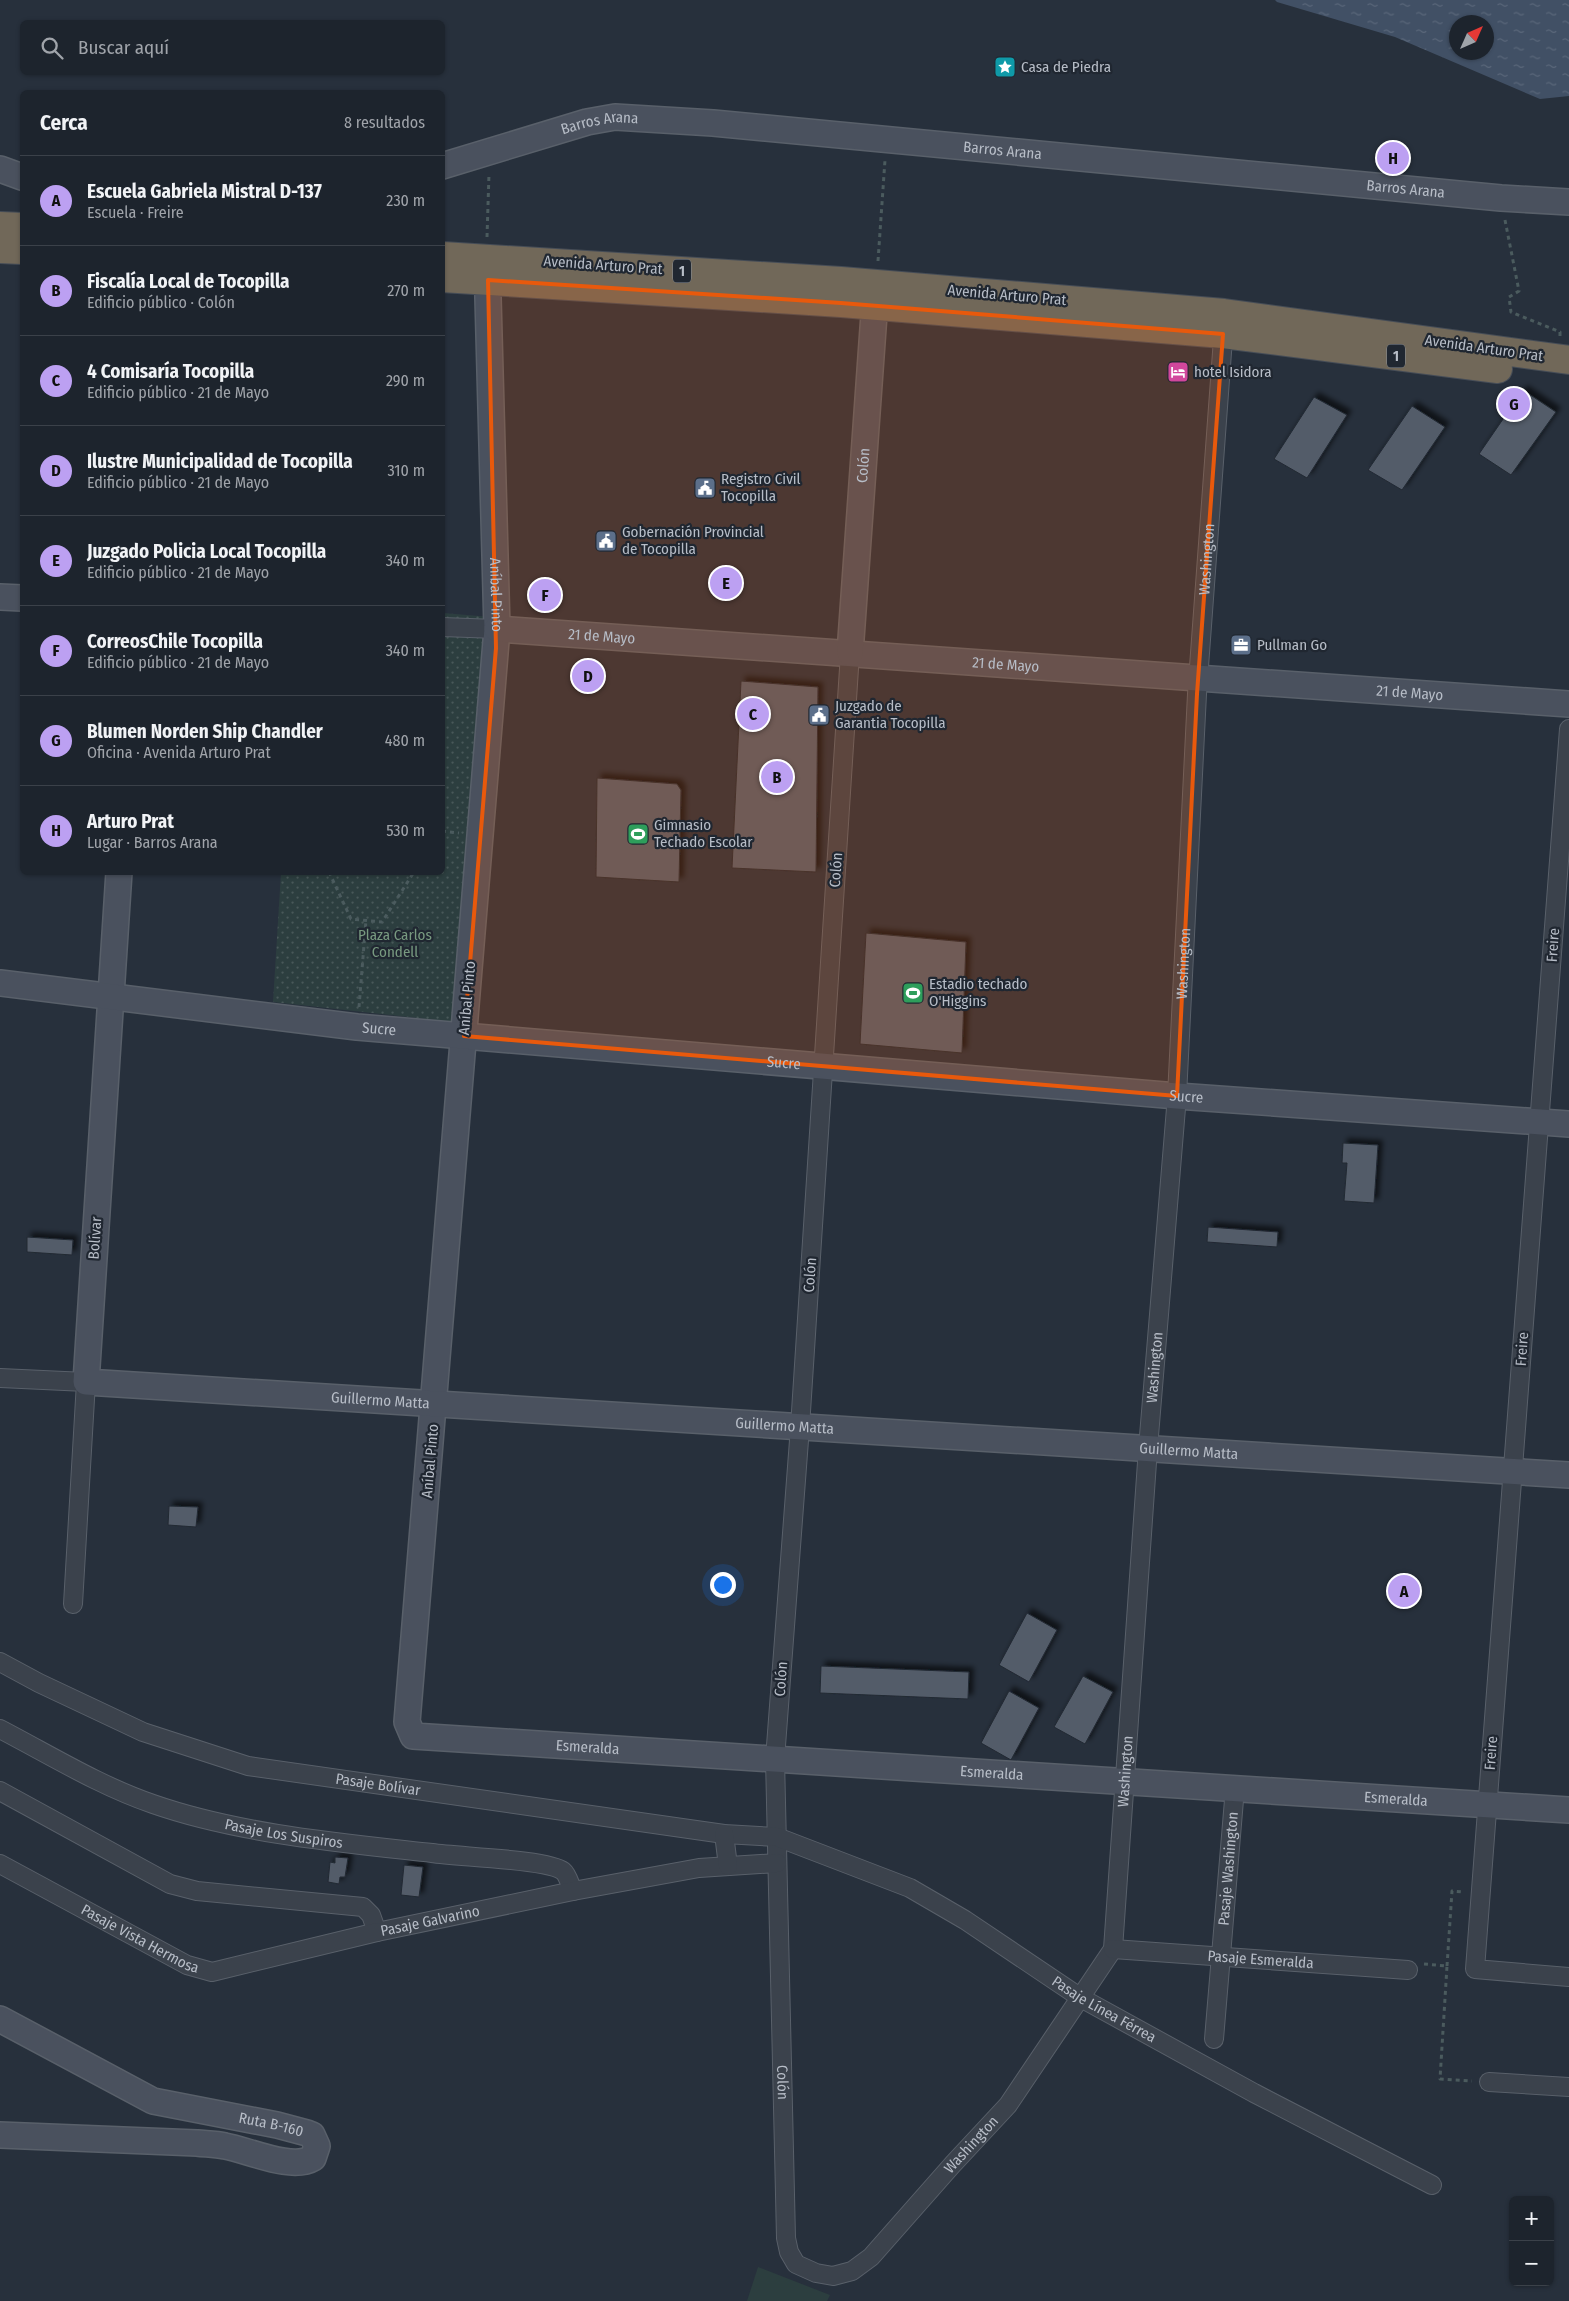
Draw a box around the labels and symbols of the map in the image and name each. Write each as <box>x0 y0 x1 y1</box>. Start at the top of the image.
north arrow <box>1449 15 1494 60</box>
place icon: Casa de Piedra <box>993 55 1017 79</box>
place label: Casa de Piedra <box>1021 58 1111 76</box>
street label: Barros Arana <box>559 108 639 138</box>
street label: Barros Arana <box>962 138 1043 163</box>
pin: H <box>1377 139 1409 177</box>
street label: Barros Arana <box>1366 176 1446 202</box>
street label: Avenida Arturo Prat <box>543 252 663 278</box>
road number: 1 <box>673 260 691 282</box>
street label: Avenida Arturo Prat <box>947 281 1067 309</box>
street label: Avenida Arturo Prat <box>1424 331 1544 365</box>
road number: 1 <box>1387 344 1405 368</box>
hotel icon: hotel Isidora <box>1166 360 1190 384</box>
place label: hotel Isidora <box>1194 363 1272 381</box>
pin: G <box>1498 385 1530 423</box>
street label: Colón <box>853 447 873 484</box>
place label: Registro Civil Tocopilla <box>721 470 801 505</box>
public building icon: Registro Civil Tocopilla <box>693 476 717 500</box>
place label: Gobernación Provincial de Tocopilla <box>622 523 764 558</box>
street label: Washington <box>1195 523 1218 596</box>
public building icon: Gobernación Provincial de Tocopilla <box>594 529 618 553</box>
street label: Aníbal Pinto <box>486 557 506 632</box>
pin: E <box>710 564 742 602</box>
pin: F <box>529 576 561 614</box>
street label: 21 de Mayo <box>568 625 636 648</box>
office icon: Pullman Go <box>1229 633 1253 657</box>
place label: Pullman Go <box>1257 636 1327 654</box>
street label: 21 de Mayo <box>972 653 1040 676</box>
pin: D <box>572 657 604 695</box>
street label: 21 de Mayo <box>1376 682 1444 704</box>
pin: C <box>737 695 769 733</box>
place label: Juzgado de Garantia Tocopilla <box>835 697 946 732</box>
public building icon: Juzgado de Garantia Tocopilla <box>807 703 831 727</box>
pin: B <box>761 758 793 796</box>
place label: Gimnasio Techado Escolar <box>654 816 753 851</box>
sports icon: Gimnasio Techado Escolar <box>626 822 650 846</box>
street label: Colón <box>826 852 846 888</box>
park label: Plaza Carlos Condell <box>358 926 432 961</box>
street label: Washington <box>1173 927 1194 1000</box>
street label: Freire <box>1543 927 1563 963</box>
street label: Aníbal Pinto <box>455 960 479 1036</box>
place label: Estadio techado O'Higgins <box>929 975 1028 1010</box>
sports icon: Estadio techado O'Higgins <box>901 981 925 1005</box>
street label: Sucre <box>362 1018 397 1039</box>
street label: Sucre <box>766 1053 801 1073</box>
street label: Sucre <box>1169 1086 1204 1107</box>
street label: Bolívar <box>85 1215 106 1260</box>
street label: Colón <box>800 1257 820 1293</box>
street label: Washington <box>1143 1331 1167 1404</box>
street label: Freire <box>1512 1331 1532 1367</box>
street label: Guillermo Matta <box>330 1388 430 1413</box>
street label: Guillermo Matta <box>735 1414 834 1438</box>
street label: Aníbal Pinto <box>418 1423 442 1499</box>
street label: Guillermo Matta <box>1139 1439 1239 1463</box>
your location <box>710 1572 736 1598</box>
pin: A <box>1388 1572 1420 1610</box>
street label: Colón <box>771 1661 791 1697</box>
street label: Washington <box>1114 1735 1137 1808</box>
street label: Freire <box>1481 1735 1501 1771</box>
street label: Esmeralda <box>555 1736 620 1758</box>
street label: Esmeralda <box>959 1762 1024 1784</box>
street label: Pasaje Bolívar <box>334 1770 422 1800</box>
street label: Esmeralda <box>1364 1788 1428 1810</box>
street label: Pasaje Washington <box>1215 1811 1242 1926</box>
street label: Pasaje Los Suspiros <box>223 1815 344 1852</box>
street label: Pasaje Vista Hermosa <box>78 1901 201 1977</box>
street label: Pasaje Galvarino <box>379 1902 481 1940</box>
street label: Pasaje Esmeralda <box>1207 1947 1314 1972</box>
street label: Pasaje Línea Férrea <box>1049 1972 1159 2046</box>
street label: Colón <box>773 2065 792 2100</box>
street label: Ruta B-160 <box>237 2109 305 2141</box>
street label: Washington <box>940 2112 1002 2177</box>

